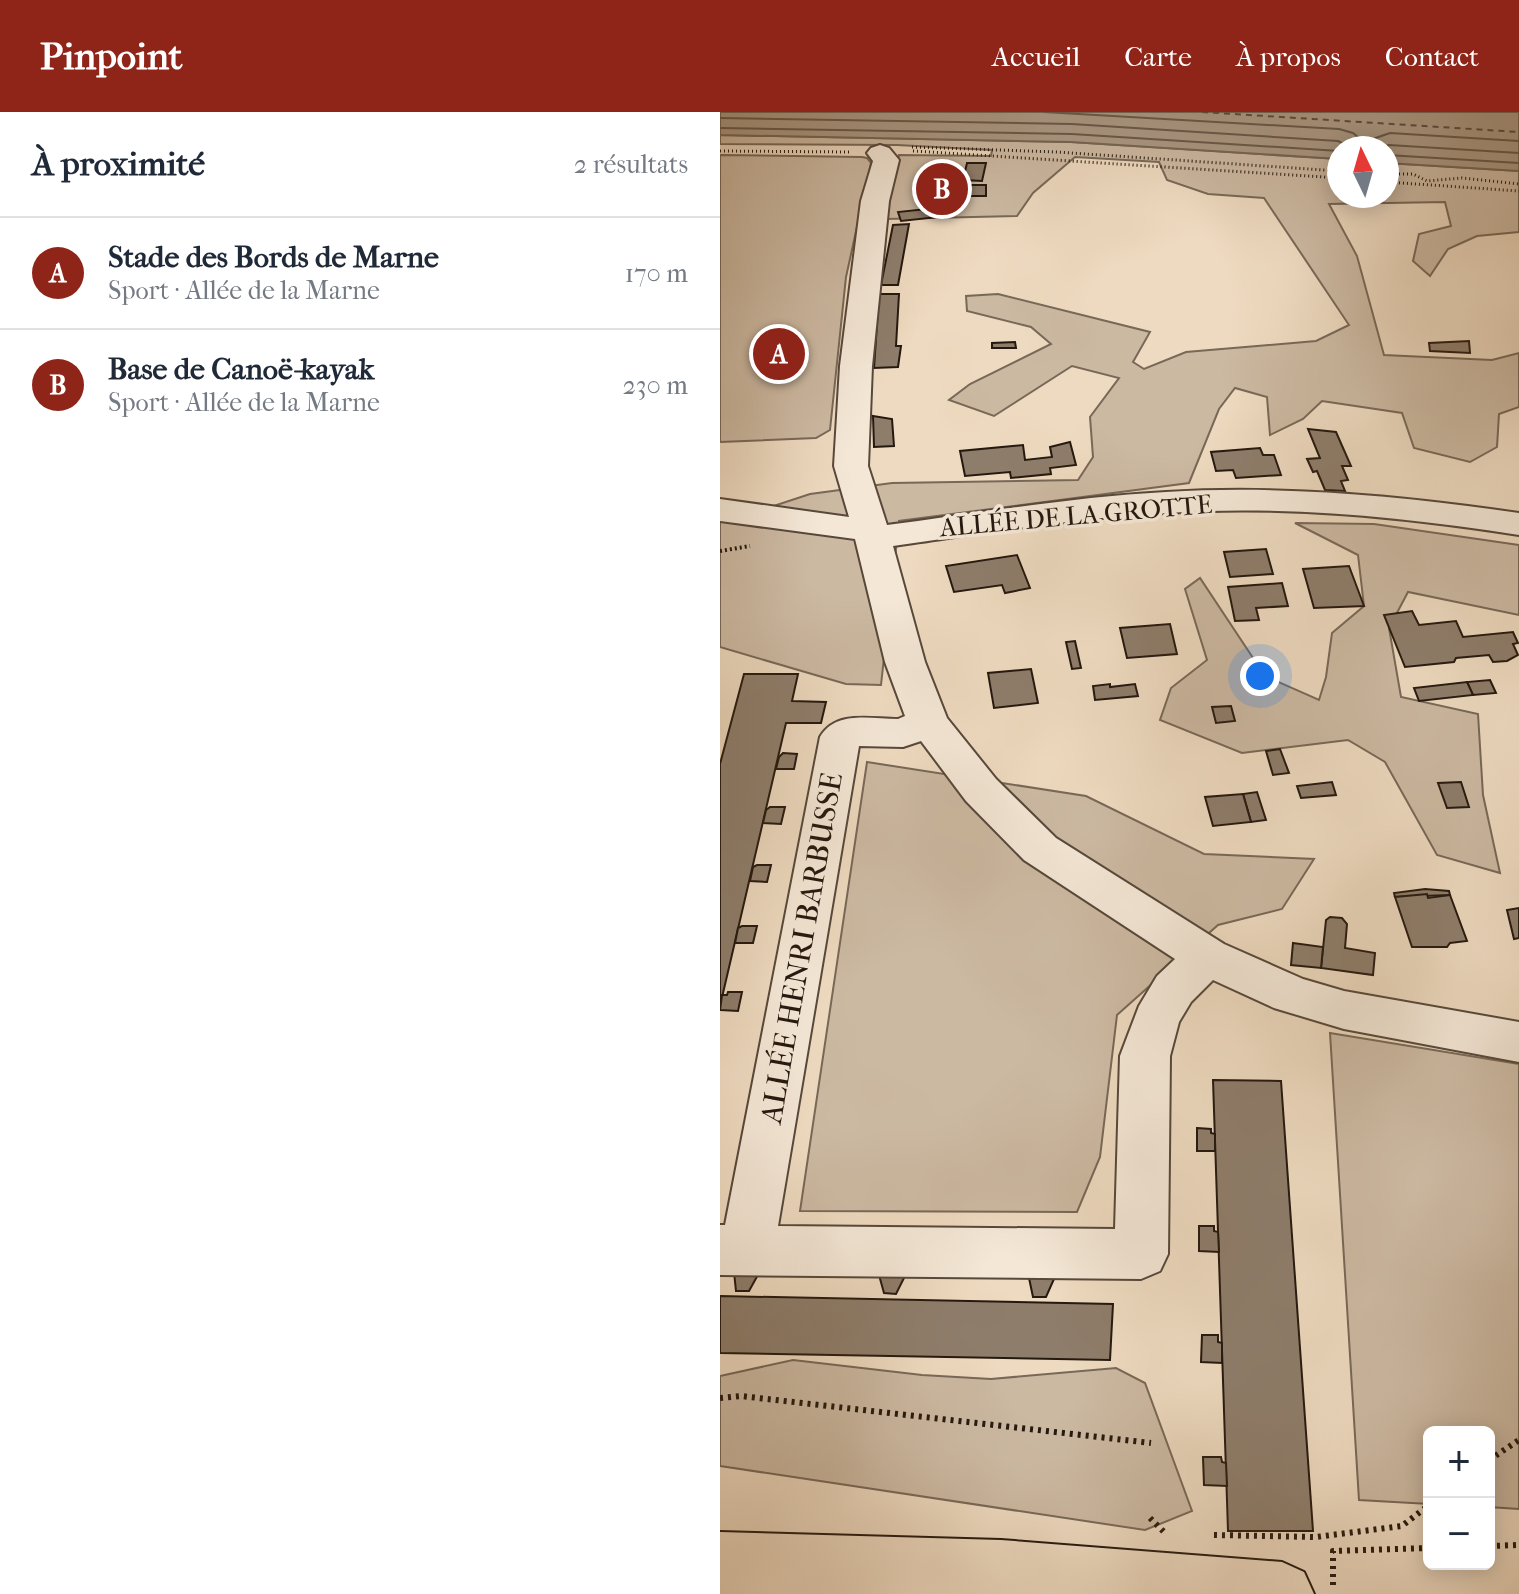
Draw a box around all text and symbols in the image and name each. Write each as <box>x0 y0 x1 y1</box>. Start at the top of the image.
text: Pinpoint <box>40 34 182 79</box>
text: Accueil <box>992 40 1080 73</box>
text: Carte <box>1124 40 1192 73</box>
text: À propos <box>1236 40 1341 73</box>
text: Contact <box>1385 40 1479 73</box>
north arrow <box>1327 136 1399 208</box>
text: À proximité <box>32 144 205 184</box>
text: 2 résultats <box>574 149 688 180</box>
pin: B <box>916 159 968 219</box>
text: Stade des Bords de Marne <box>108 240 439 275</box>
text: A <box>50 258 66 289</box>
text: 170 m <box>625 258 688 289</box>
text: Sport · Allée de la Marne <box>108 275 380 306</box>
pin: A <box>753 324 805 384</box>
text: Base de Canoë-kayak <box>108 352 374 387</box>
text: B <box>50 370 66 401</box>
text: 230 m <box>622 370 688 401</box>
text: Sport · Allée de la Marne <box>108 387 380 418</box>
street label: ALLÉE DE LA GROTTE <box>937 488 1214 543</box>
your location <box>1240 656 1280 696</box>
street label: ALLÉE HENRI BARBUSSE <box>754 770 850 1127</box>
map controls <box>1423 1426 1495 1570</box>
button: + <box>1423 1426 1495 1498</box>
button: − <box>1423 1498 1495 1570</box>

